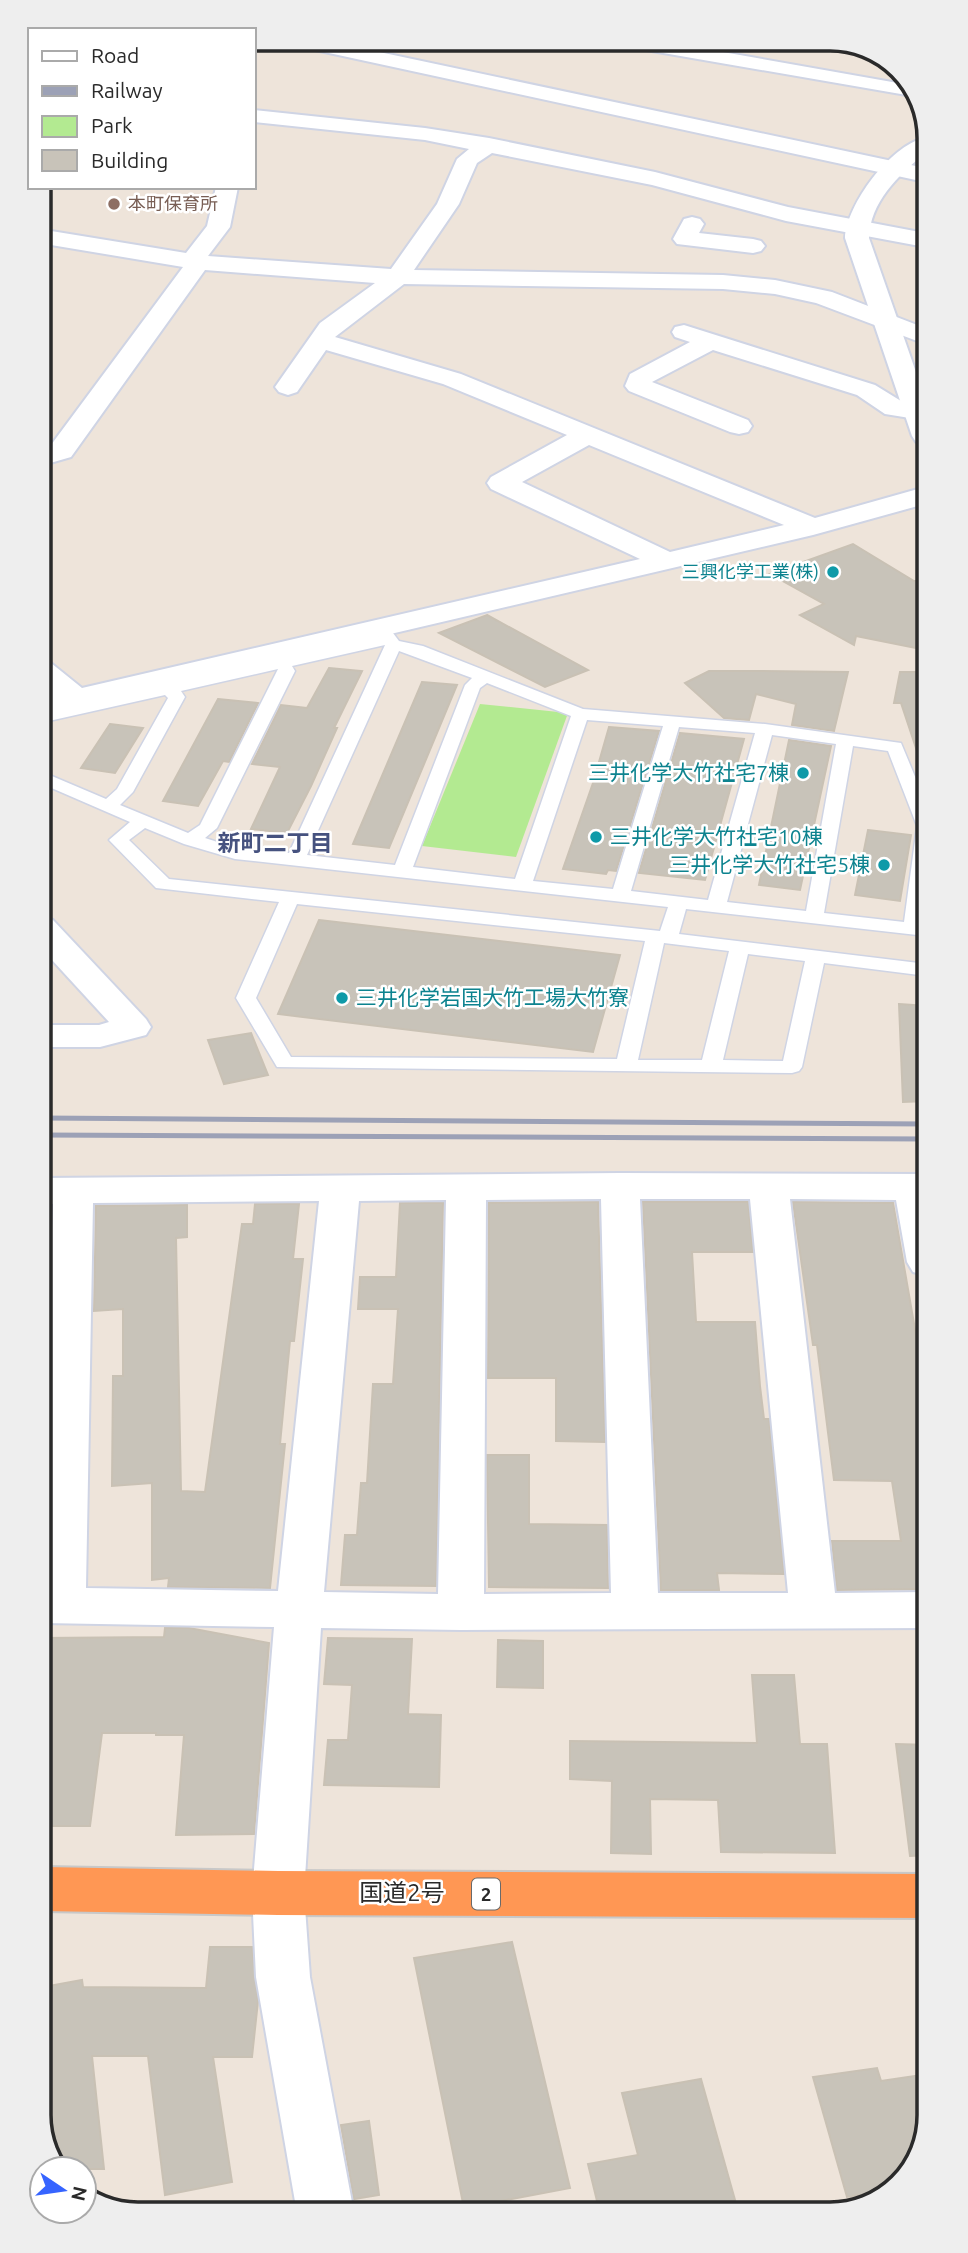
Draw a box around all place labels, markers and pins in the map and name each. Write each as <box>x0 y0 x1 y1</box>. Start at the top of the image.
place label: 本町保育所 <box>128 193 218 213</box>
marker: 本町保育所 <box>106 196 122 212</box>
place label: 三興化学工業(株) <box>682 561 819 582</box>
marker: 三興化学工業(株) <box>825 564 841 580</box>
place label: 三井化学大竹社宅7棟 <box>588 760 789 784</box>
marker: 三井化学大竹社宅7棟 <box>795 765 811 781</box>
place label: 三井化学大竹社宅10棟 <box>610 824 823 848</box>
marker: 三井化学大竹社宅10棟 <box>588 829 604 845</box>
place label: 三井化学大竹社宅5棟 <box>669 852 870 876</box>
marker: 三井化学大竹社宅5棟 <box>876 857 892 873</box>
place label: 三井化学岩国大竹工場大竹寮 <box>356 985 629 1009</box>
marker: 三井化学岩国大竹工場大竹寮 <box>334 990 350 1006</box>

